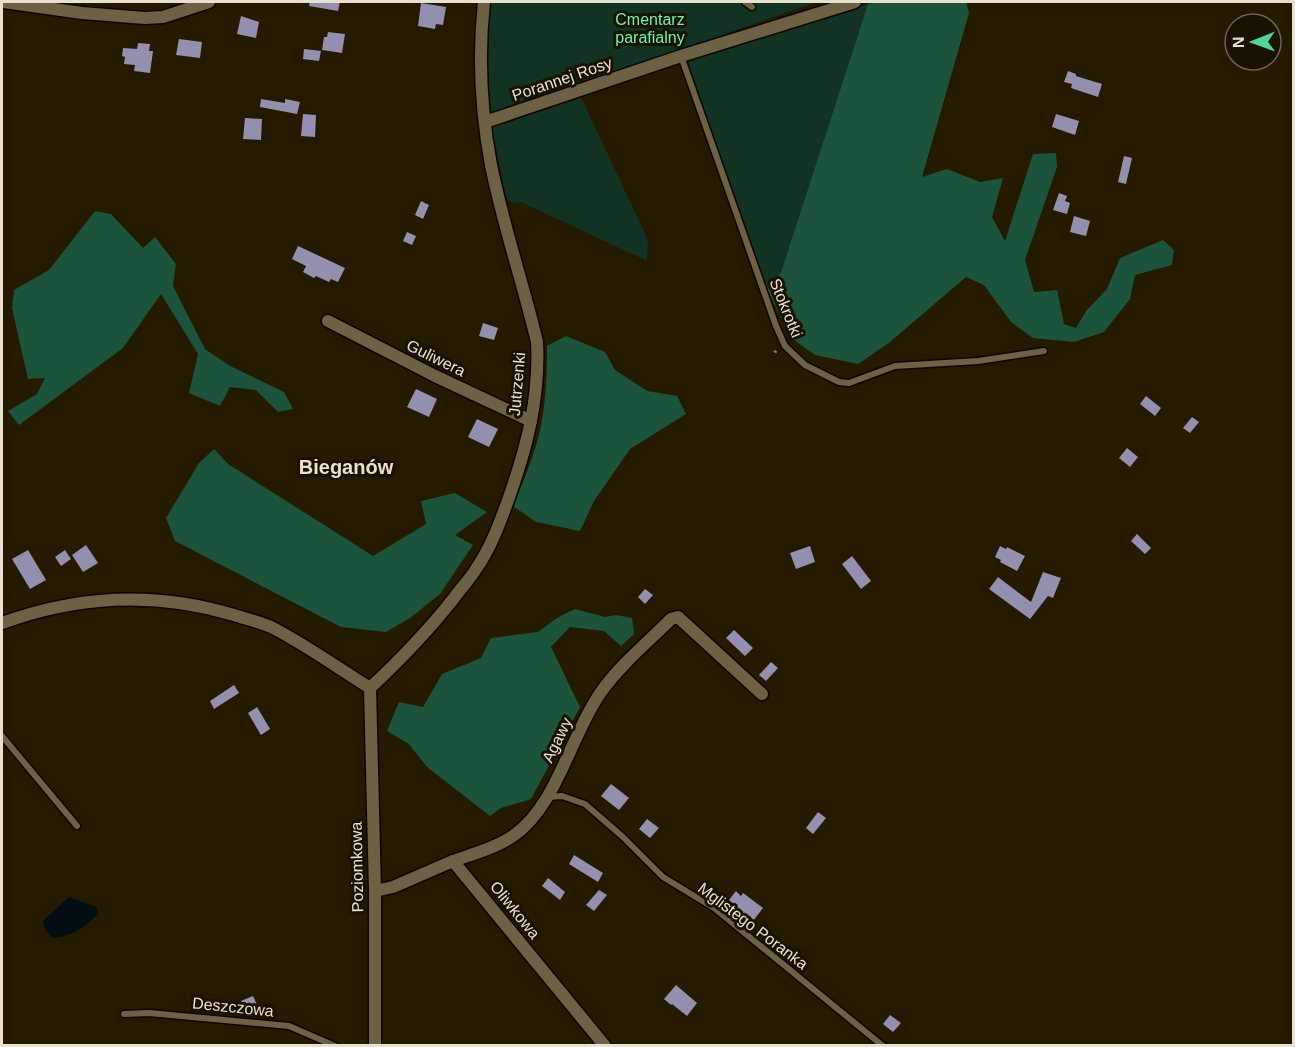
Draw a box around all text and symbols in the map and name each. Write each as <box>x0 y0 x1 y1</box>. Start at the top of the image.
park label: Cmentarz parafialny <box>615 11 685 46</box>
north arrow <box>1223 12 1283 72</box>
text: N <box>1230 36 1247 48</box>
street label: Porannej Rosy <box>510 54 614 104</box>
street label: Stokrotki <box>766 276 806 340</box>
street label: Guliwera <box>404 337 468 380</box>
street label: Jutrzenki <box>506 351 528 417</box>
district label: Bieganów <box>299 456 394 478</box>
street label: Agawy <box>539 715 575 765</box>
street label: Poziomkowa <box>348 821 366 912</box>
street label: Oliwkowa <box>487 878 543 942</box>
street label: Mglistego Poranka <box>695 879 811 973</box>
street label: Deszczowa <box>191 994 275 1020</box>

